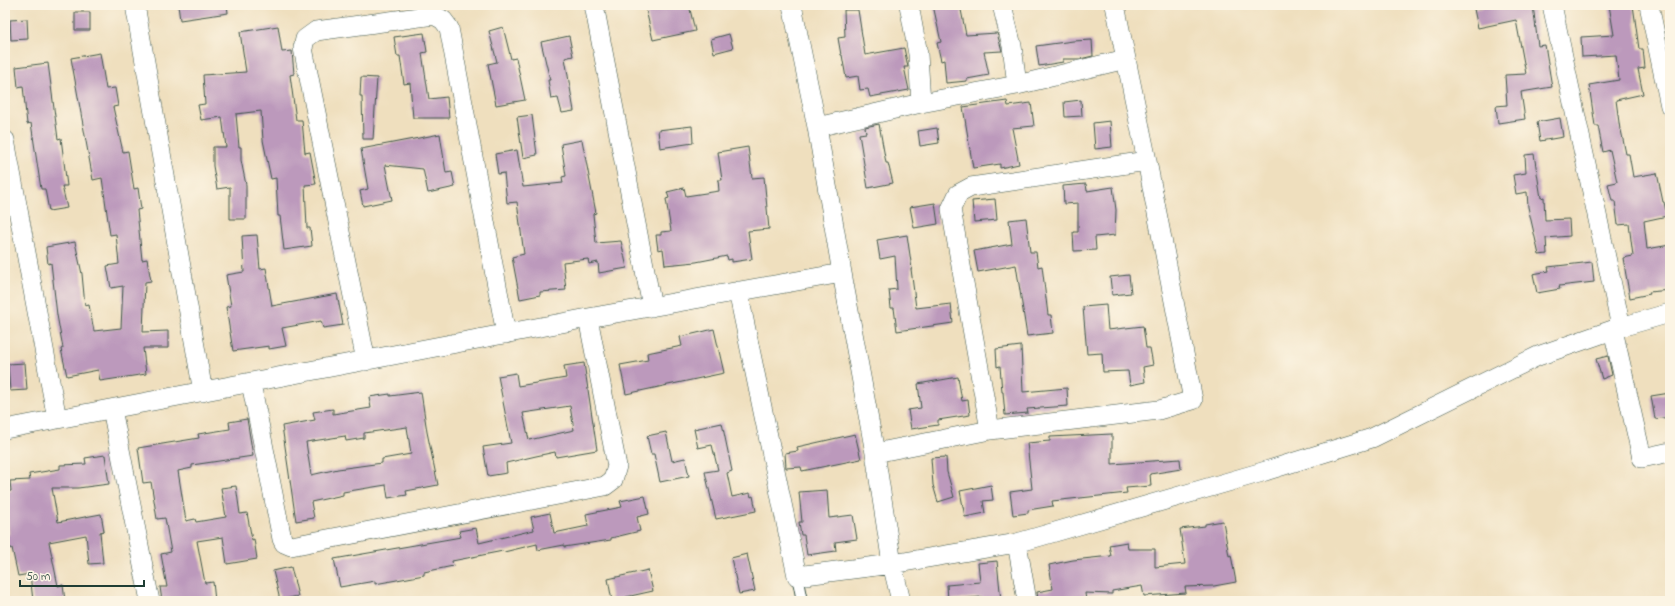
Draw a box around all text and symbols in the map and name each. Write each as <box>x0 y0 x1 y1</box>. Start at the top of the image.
scale bar <box>20 562 144 588</box>
text: 50 m <box>26 568 50 586</box>

